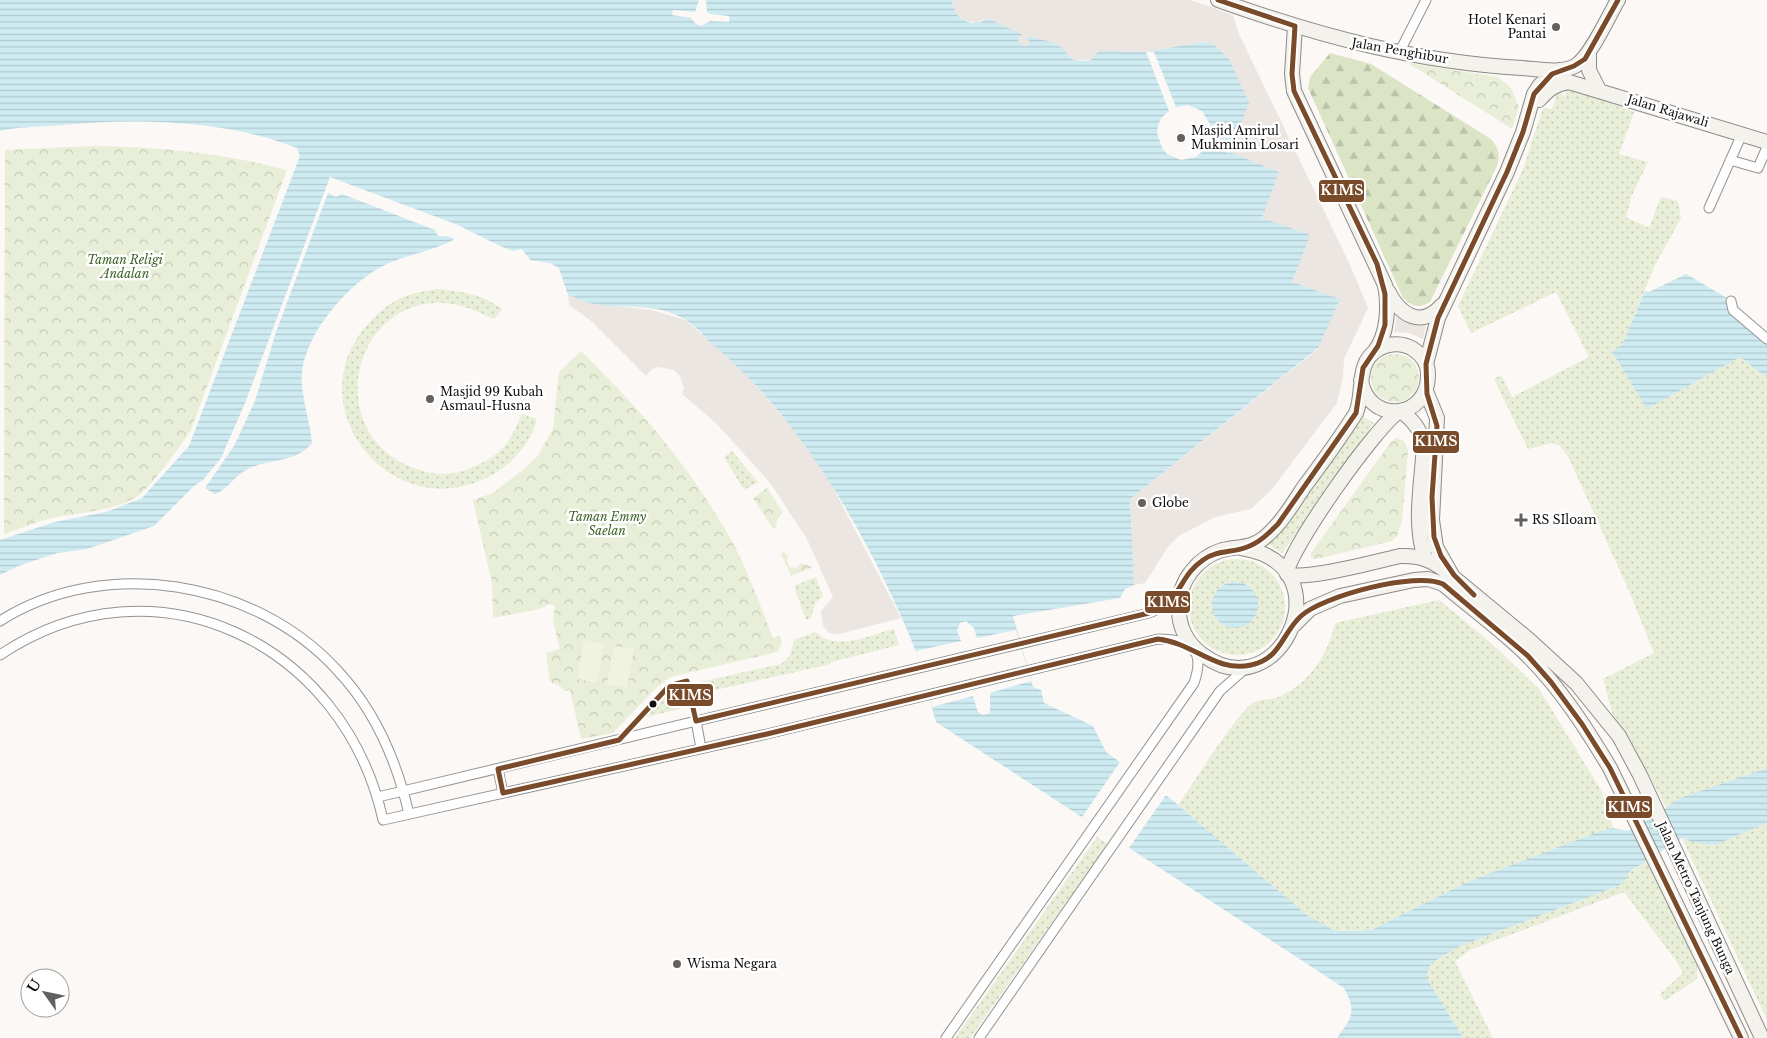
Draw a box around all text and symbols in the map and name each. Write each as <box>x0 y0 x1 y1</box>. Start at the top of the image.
place label: Hotel Kenari Pantai <box>1468 12 1546 41</box>
marker: Hotel Kenari Pantai <box>1550 21 1562 33</box>
street label: Jalan Penghibur <box>1349 34 1450 66</box>
street label: Jalan Rajawali <box>1624 90 1711 130</box>
place label: Masjid Amirul Mukminin Losari <box>1191 123 1299 152</box>
marker: Masjid Amirul Mukminin Losari <box>1175 132 1187 144</box>
line badge: K1MS <box>1318 179 1365 203</box>
text: K1MS <box>1320 181 1364 199</box>
park label: Taman Religi Andalan <box>87 252 164 281</box>
place label: Masjid 99 Kubah Asmaul-Husna <box>439 384 543 413</box>
marker: Masjid 99 Kubah Asmaul-Husna <box>424 393 436 405</box>
line badge: K1MS <box>1412 430 1460 454</box>
text: K1MS <box>1414 432 1458 450</box>
place label: Globe <box>1152 495 1189 510</box>
marker: Globe <box>1136 497 1148 509</box>
park label: Taman Emmy Saelan <box>568 509 647 538</box>
place label: RS SIloam <box>1532 512 1597 527</box>
marker: RS SIloam <box>1514 513 1528 527</box>
line badge: K1MS <box>1144 590 1191 614</box>
text: K1MS <box>1146 593 1190 611</box>
line badge: K1MS <box>666 683 714 707</box>
text: K1MS <box>668 686 712 704</box>
unlabelled marker <box>648 699 658 709</box>
line badge: K1MS <box>1605 795 1653 819</box>
text: K1MS <box>1607 798 1651 816</box>
street label: Jalan Metro Tanjung Bunga <box>1654 817 1739 977</box>
place label: Wisma Negara <box>686 956 777 971</box>
marker: Wisma Negara <box>671 958 683 970</box>
north arrow <box>20 968 70 1018</box>
text: U <box>23 975 45 996</box>

